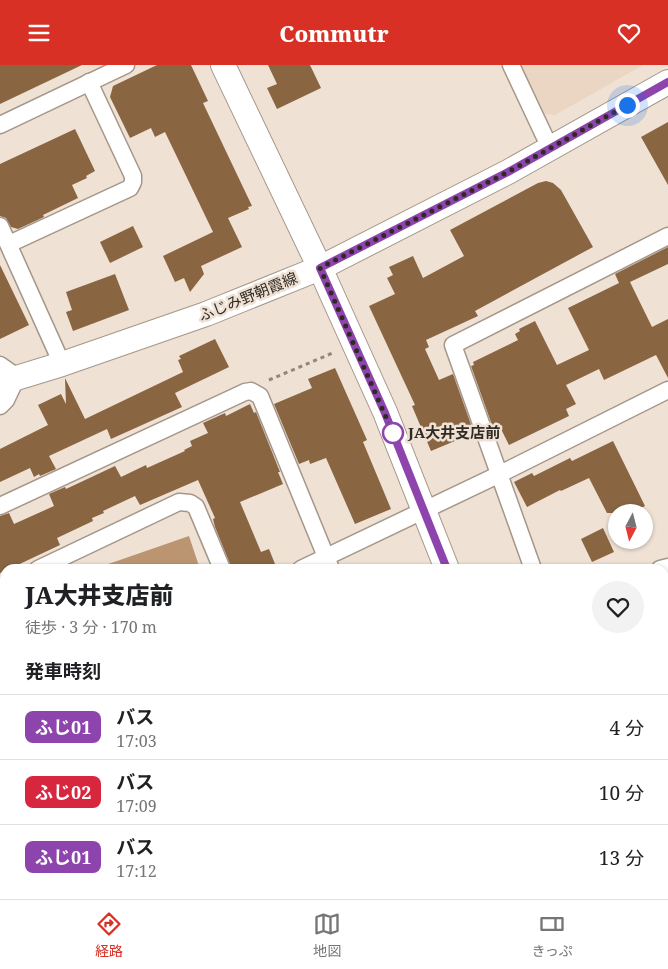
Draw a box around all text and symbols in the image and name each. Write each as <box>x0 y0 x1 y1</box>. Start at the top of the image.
text: Commutr <box>279 18 389 48</box>
icon: menu <box>25 19 53 47</box>
icon: heart <box>615 19 643 47</box>
your location <box>615 93 640 118</box>
street label: ふじみ野朝霞線 <box>195 267 300 325</box>
marker: JA大井支店前 <box>382 422 404 444</box>
place label: JA大井支店前 <box>407 422 500 442</box>
north arrow <box>608 504 652 549</box>
map controls <box>608 504 653 549</box>
text: JA大井支店前 <box>25 578 173 611</box>
button: heart <box>592 581 644 633</box>
text: 徒歩 · 3 分 · 170 m <box>25 616 157 638</box>
text: 発車時刻 <box>25 658 101 684</box>
text: バス <box>116 704 154 730</box>
text: ふじ01 <box>35 715 91 739</box>
text: 4 分 <box>609 715 644 741</box>
text: 17:03 <box>116 730 157 752</box>
text: バス <box>116 769 154 795</box>
text: ふじ02 <box>35 780 91 804</box>
text: 10 分 <box>599 780 644 806</box>
text: 17:09 <box>116 795 157 817</box>
text: バス <box>116 834 154 860</box>
text: ふじ01 <box>35 845 91 869</box>
text: 13 分 <box>599 845 644 871</box>
text: 17:12 <box>116 860 157 882</box>
tab: 経路 <box>95 910 123 960</box>
tab: 地図 <box>313 910 341 960</box>
tab: きっぷ <box>531 910 573 960</box>

